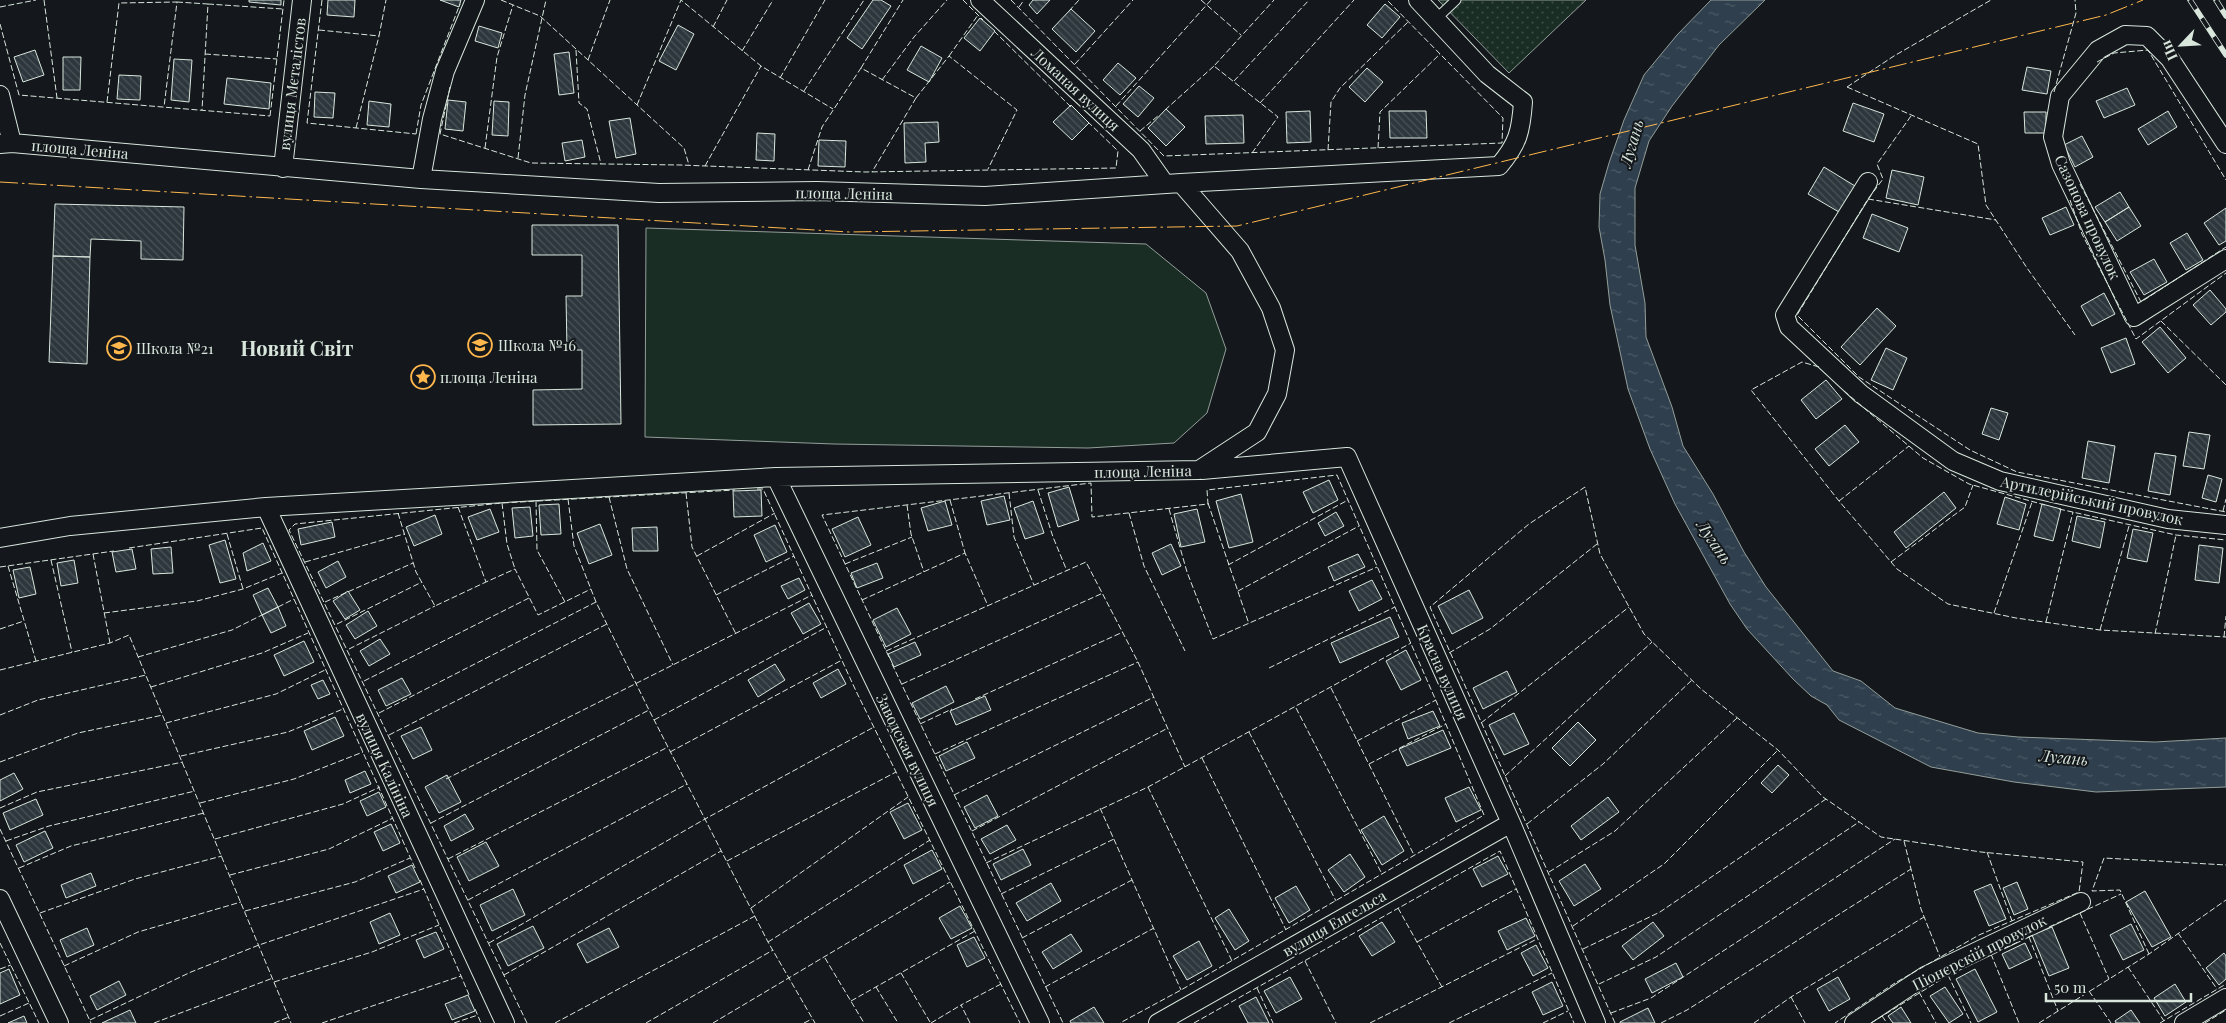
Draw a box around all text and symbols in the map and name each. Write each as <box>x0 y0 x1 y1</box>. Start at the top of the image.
street label: вулиця Мєталістов <box>274 16 310 152</box>
north arrow <box>2156 20 2206 70</box>
text: Пн <box>2156 38 2182 64</box>
street label: Ломаная вулиця <box>1027 42 1124 135</box>
water label: Лугань <box>1614 117 1648 171</box>
street label: площа Леніна <box>31 135 130 163</box>
street label: Сазонова провулок <box>2050 152 2126 283</box>
street label: площа Леніна <box>795 182 893 204</box>
school or university icon: Школа №16 <box>467 332 493 358</box>
district label: Новий Світ <box>241 334 354 361</box>
school or university icon: Школа №21 <box>106 335 132 361</box>
place label: Школа №16 <box>498 335 576 355</box>
place label: Школа №21 <box>136 338 214 358</box>
place icon: площа Леніна <box>410 364 436 390</box>
place label: площа Леніна <box>440 367 538 387</box>
street label: площа Леніна <box>1094 460 1192 482</box>
street label: Артилерійський провулок <box>1998 471 2185 529</box>
water label: Лугань <box>1691 514 1737 568</box>
street label: Красна вулиця <box>1413 621 1473 723</box>
street label: Заводская вулиця <box>872 690 944 810</box>
street label: вулиця Калініна <box>352 709 418 821</box>
water label: Лугань <box>2037 744 2089 770</box>
street label: вулиця Енгельса <box>1279 885 1390 961</box>
street label: Піонєрскій провулок <box>1909 909 2050 995</box>
scale bar <box>2046 970 2191 1002</box>
text: 50 m <box>2054 977 2087 997</box>

